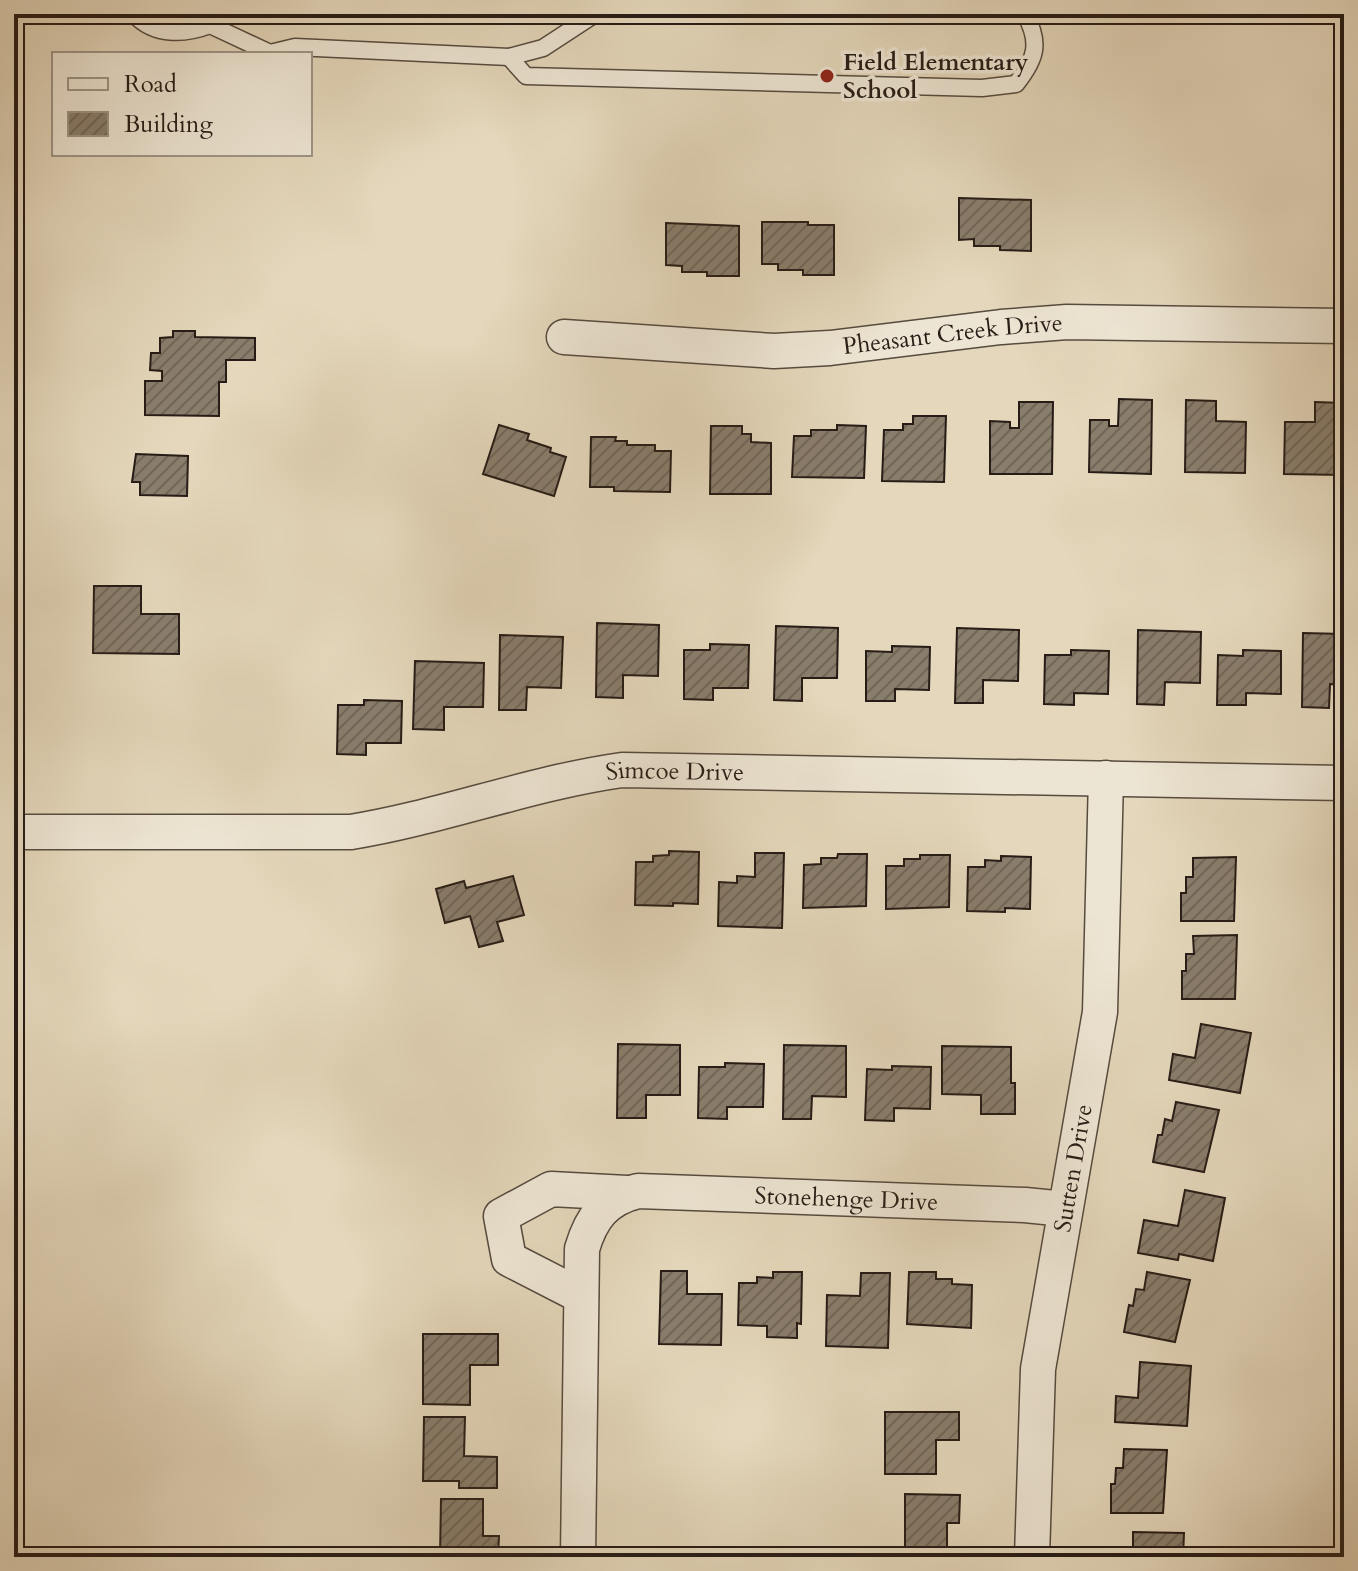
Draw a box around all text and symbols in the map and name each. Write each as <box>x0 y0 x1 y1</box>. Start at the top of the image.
place label: Field Elementary School <box>843 46 1029 107</box>
legend <box>52 52 312 156</box>
marker: Field Elementary School <box>818 67 836 85</box>
text: Road <box>124 68 177 101</box>
text: Building <box>124 108 214 141</box>
street label: Pheasant Creek Drive <box>841 306 1064 363</box>
street label: Simcoe Drive <box>603 754 744 789</box>
street label: Sutten Drive <box>1046 1102 1101 1235</box>
street label: Stonehenge Drive <box>754 1179 939 1219</box>

